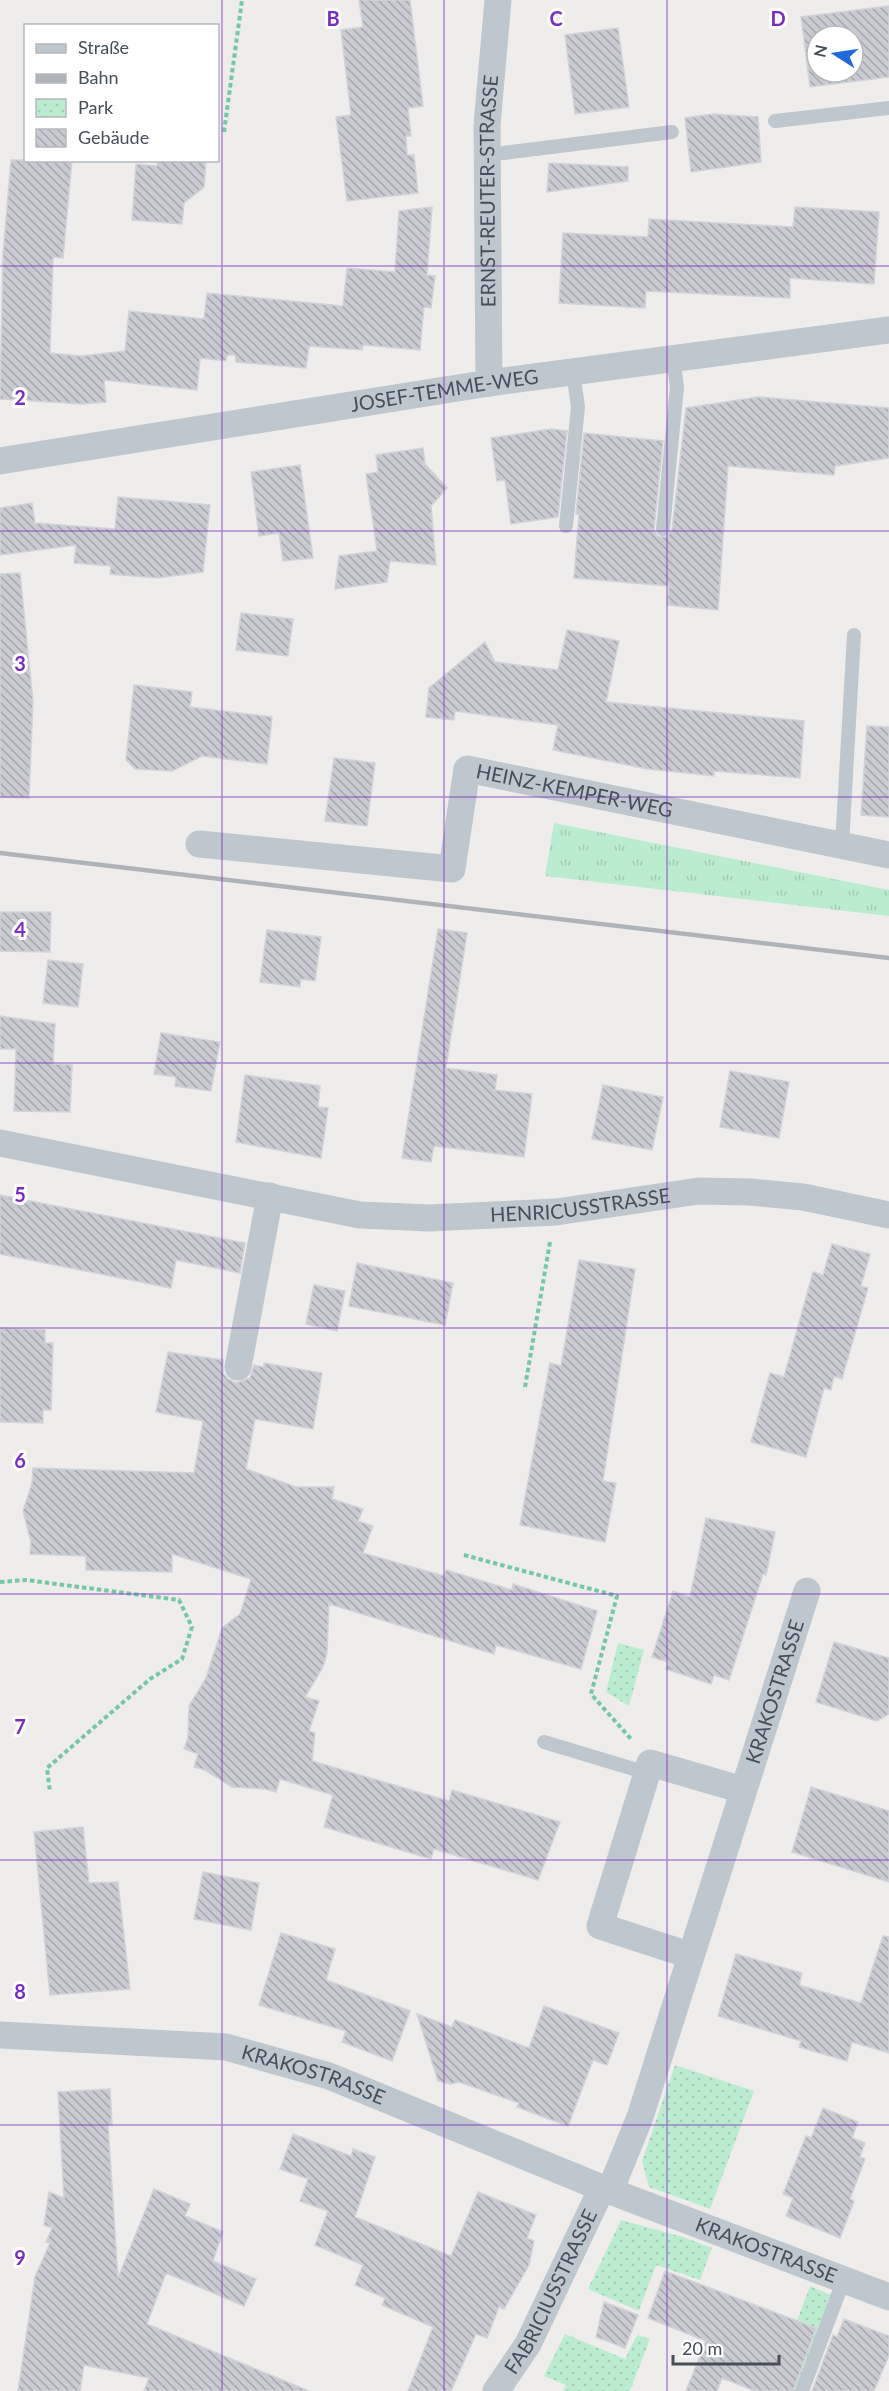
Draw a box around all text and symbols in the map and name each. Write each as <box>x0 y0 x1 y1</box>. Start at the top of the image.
text: B <box>326 6 340 30</box>
text: C <box>549 6 563 30</box>
text: D <box>770 6 786 30</box>
legend <box>24 24 219 162</box>
north arrow <box>805 24 865 84</box>
text: Straße <box>78 36 129 58</box>
text: N <box>809 43 830 59</box>
text: Bahn <box>78 66 119 88</box>
street label: ERNST-REUTER-STRASSE <box>474 74 502 307</box>
text: Park <box>78 96 114 118</box>
text: Gebäude <box>78 126 149 148</box>
street label: JOSEF-TEMME-WEG <box>349 364 540 416</box>
text: 2 <box>14 385 26 409</box>
text: 3 <box>14 651 26 675</box>
street label: HEINZ-KEMPER-WEG <box>474 758 675 822</box>
text: 4 <box>14 917 26 941</box>
text: 5 <box>14 1182 26 1206</box>
street label: HENRICUSSTRASSE <box>489 1182 672 1226</box>
text: 6 <box>14 1448 26 1472</box>
street label: KRAKOSTRASSE <box>740 1616 808 1766</box>
text: 7 <box>14 1714 26 1738</box>
text: 8 <box>14 1979 26 2003</box>
street label: KRAKOSTRASSE <box>239 2039 389 2109</box>
street label: FABRICIUSSTRASSE <box>498 2205 601 2378</box>
street label: KRAKOSTRASSE <box>692 2212 841 2287</box>
text: 9 <box>14 2245 26 2269</box>
scale bar <box>673 2328 780 2366</box>
text: 20 m <box>682 2337 722 2359</box>

